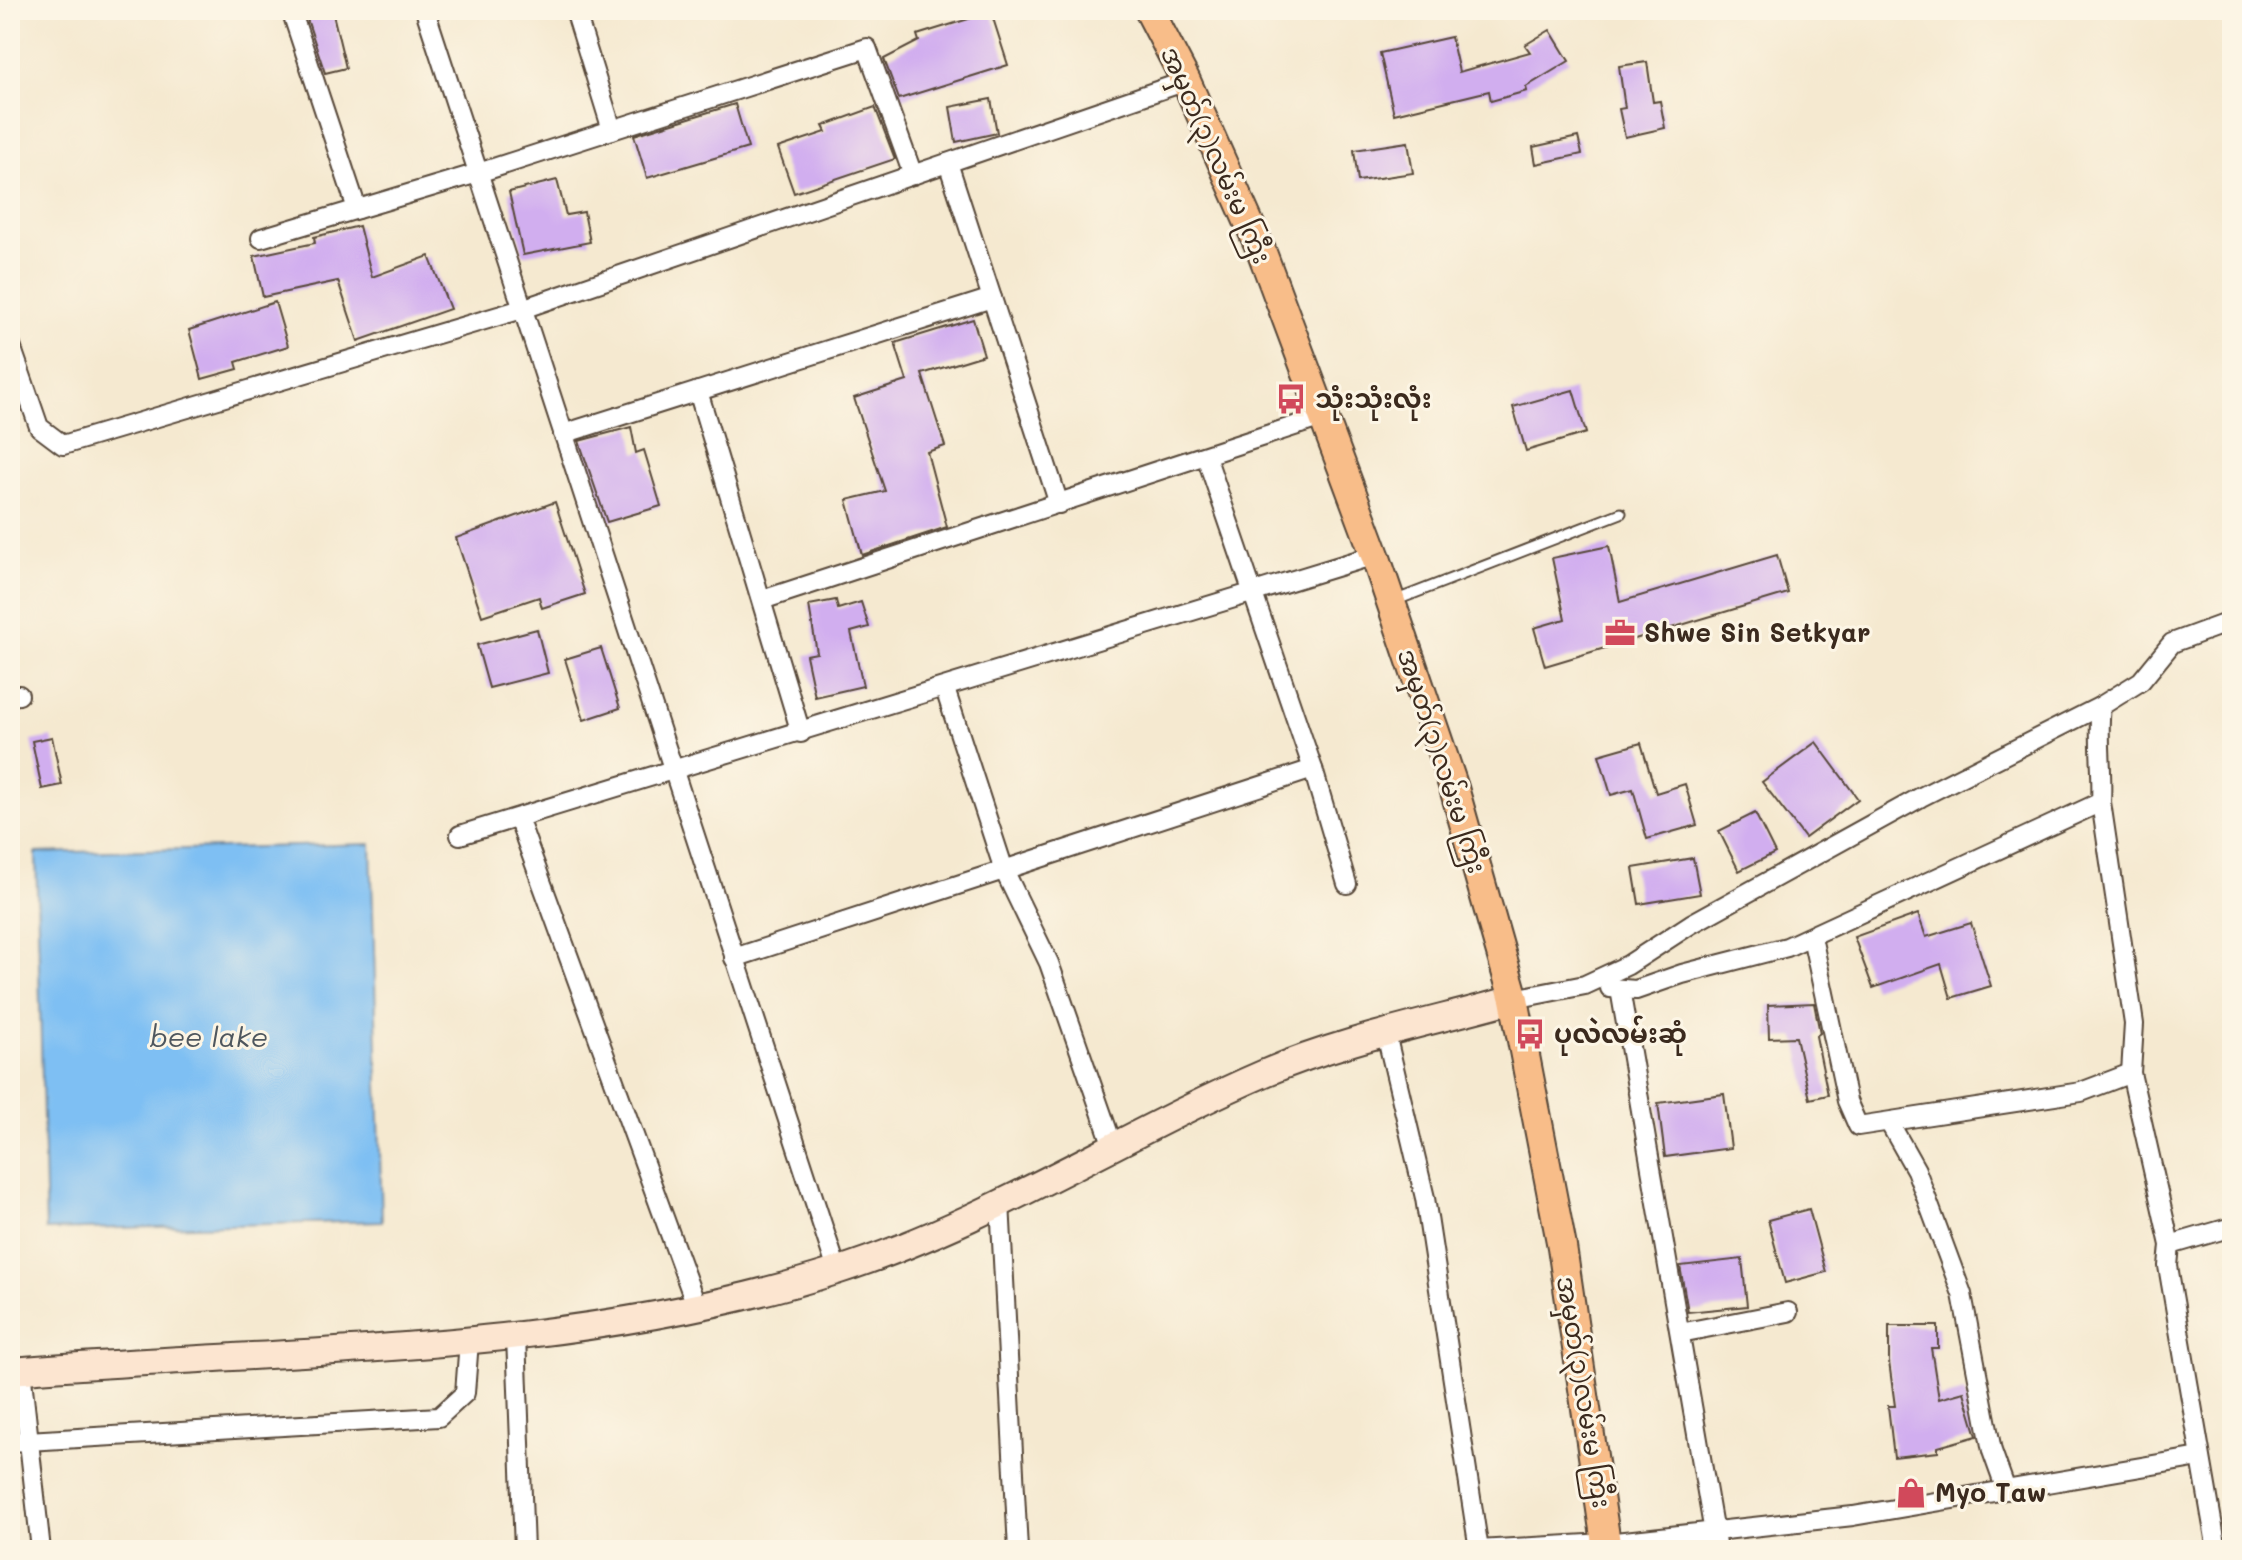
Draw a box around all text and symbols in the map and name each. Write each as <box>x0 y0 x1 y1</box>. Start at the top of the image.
street label: အမှတ်(၃)လမ်းမ ကြီး <box>1149 41 1280 271</box>
place label: သုံးသုံးလုံး <box>1315 381 1432 421</box>
bus stop icon: သုံးသုံးလုံး <box>1274 382 1308 416</box>
place label: Shwe Sin Setkyar <box>1644 615 1871 649</box>
office icon: Shwe Sin Setkyar <box>1603 616 1637 650</box>
street label: အမှတ်(၃)လမ်းမ ကြီး <box>1386 644 1495 879</box>
place label: ပုလဲလမ်းဆုံ <box>1554 1015 1687 1056</box>
bus stop icon: ပုလဲလမ်းဆုံ <box>1513 1017 1547 1051</box>
water label: bee lake <box>149 1018 268 1054</box>
street label: အမှတ်(၃)လမ်းမ ကြီး <box>1545 1274 1620 1511</box>
place label: Myo Taw <box>1935 1475 2047 1509</box>
shop icon: Myo Taw <box>1894 1476 1928 1510</box>

